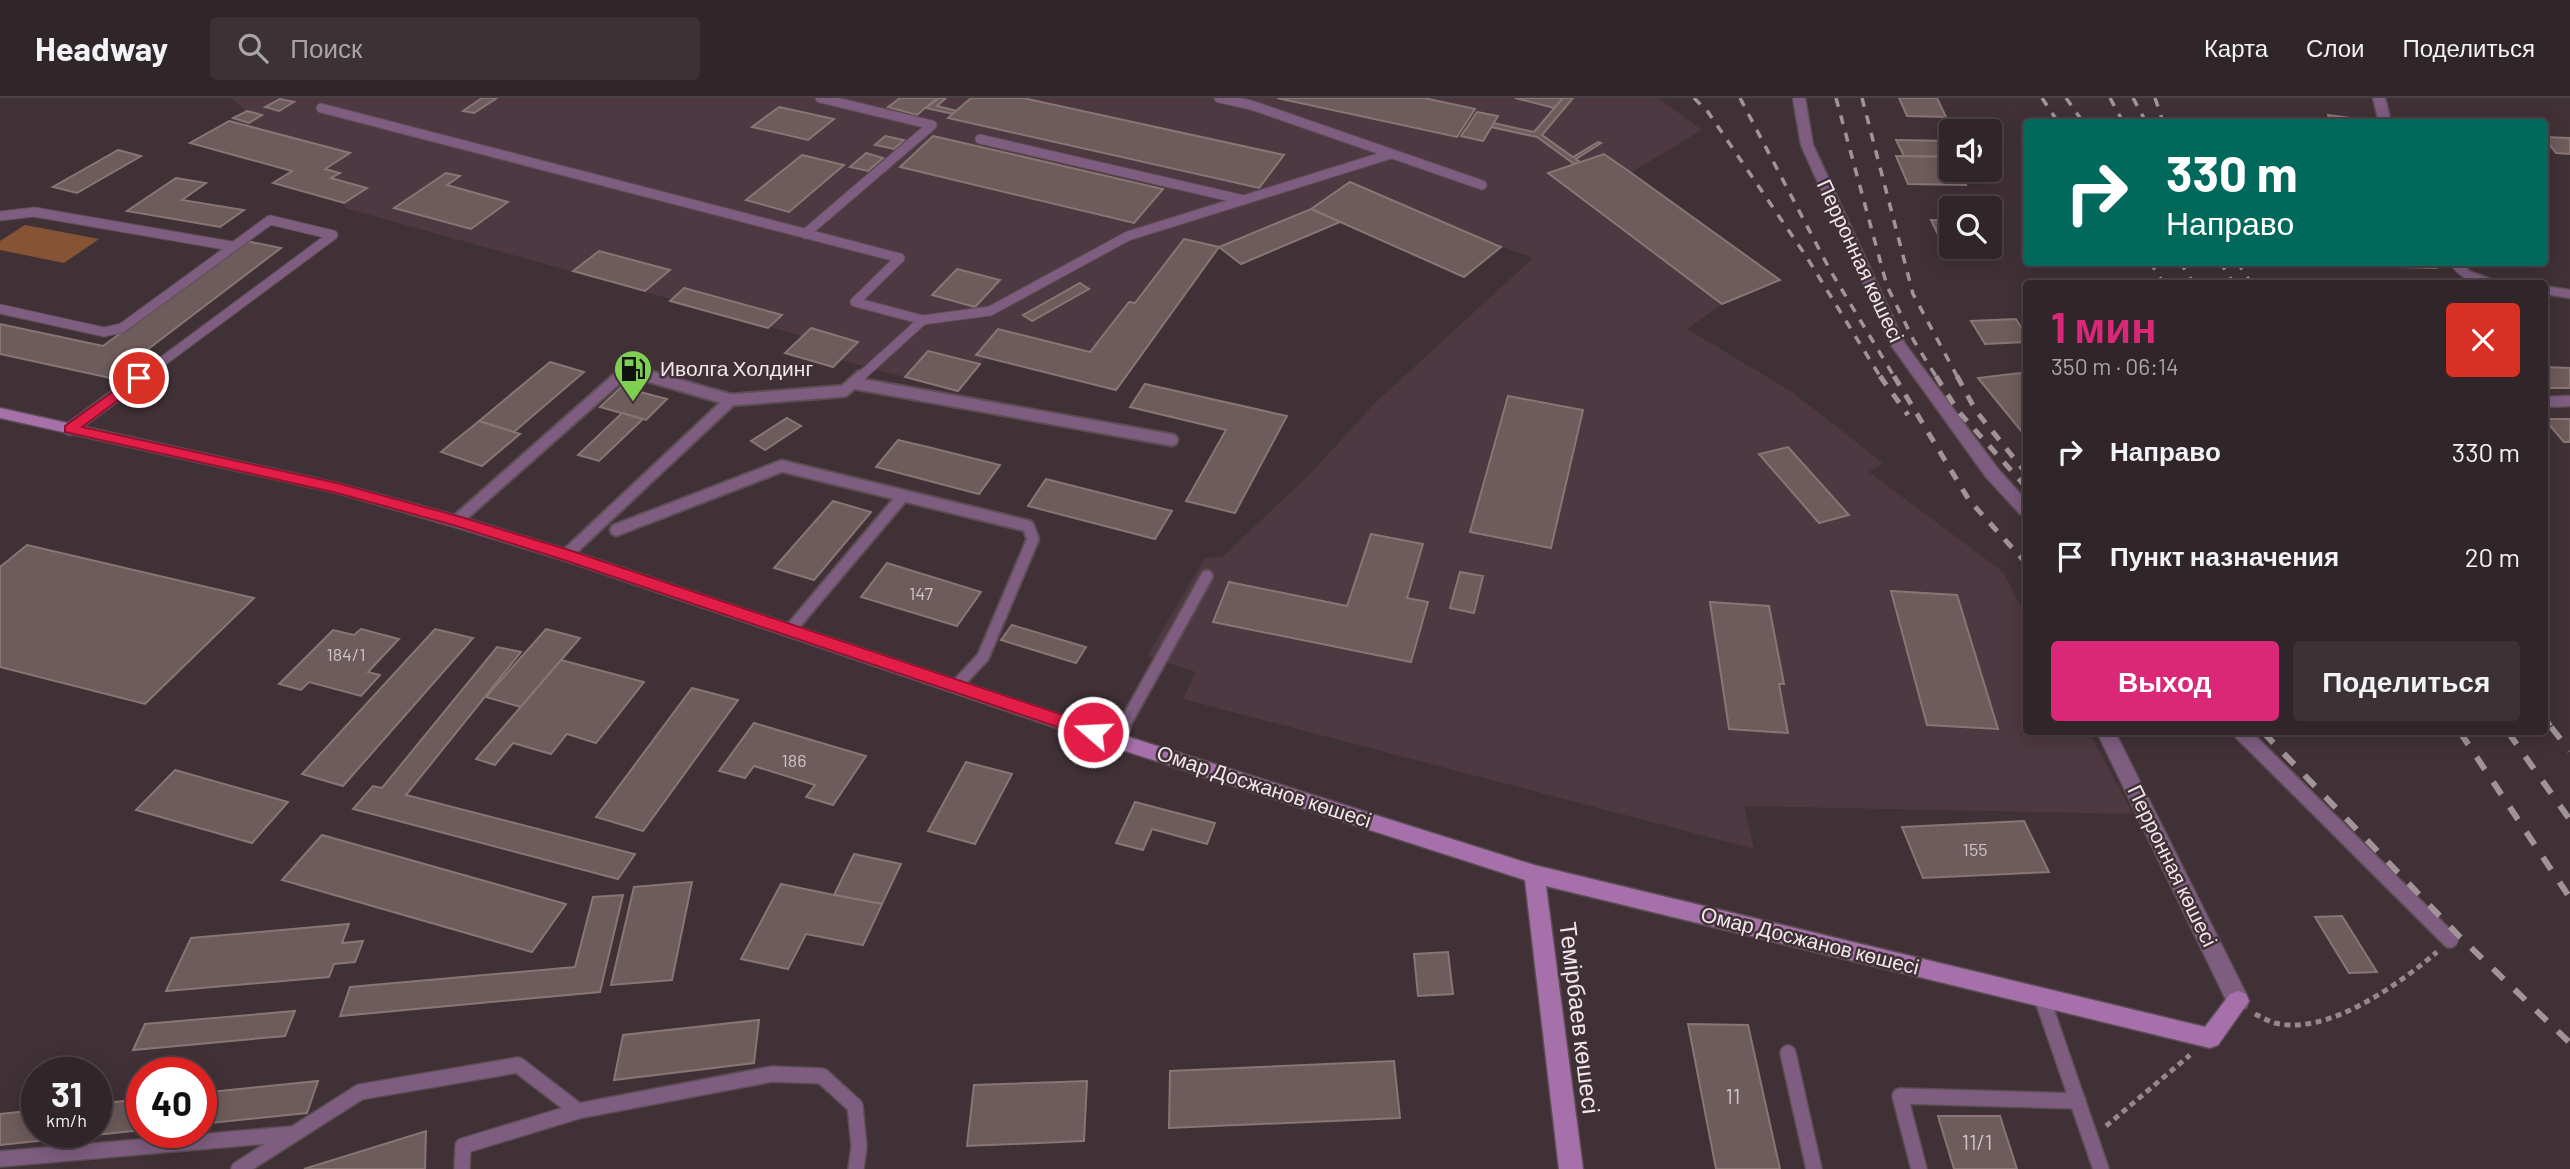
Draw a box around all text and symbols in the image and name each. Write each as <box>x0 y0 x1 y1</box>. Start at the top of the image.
search box <box>210 17 700 80</box>
text: Headway <box>35 28 168 68</box>
icon: search <box>234 29 272 67</box>
text: Поиск <box>290 32 362 63</box>
text: Карта <box>2204 33 2268 62</box>
text: Слои <box>2306 33 2364 62</box>
text: Поделиться <box>2402 33 2535 62</box>
map controls <box>1939 119 2002 259</box>
button: sound <box>1939 119 2002 182</box>
text: 330 m <box>2166 143 2298 202</box>
icon: right <box>2051 147 2142 238</box>
street label: Перронная көшесі <box>1813 175 1910 346</box>
button: search <box>1939 196 2002 259</box>
text: Направо <box>2166 203 2294 241</box>
text: 1 мин <box>2051 301 2157 351</box>
button: close <box>2446 303 2520 377</box>
pin <box>109 348 169 408</box>
fuel station icon: Иволга Холдинг <box>612 348 654 403</box>
text: 350 m · 06:14 <box>2051 352 2179 380</box>
place label: Иволга Холдинг <box>660 355 813 380</box>
icon: arrive <box>120 359 158 397</box>
icon: right <box>2051 433 2089 471</box>
text: Направо <box>2110 435 2221 466</box>
text: 330 m <box>2452 436 2520 467</box>
icon: arrive <box>2051 538 2089 576</box>
text: Пункт назначения <box>2110 540 2339 571</box>
text: 20 m <box>2465 541 2520 572</box>
house number: 147 <box>909 582 934 604</box>
button: Выход <box>2051 641 2279 721</box>
button: Поделиться <box>2293 641 2520 721</box>
house number: 184/1 <box>326 643 366 665</box>
position arrow <box>1056 695 1130 769</box>
street label: Омар Досжанов көшесі <box>1154 739 1375 832</box>
house number: 186 <box>782 749 806 771</box>
street label: Перронная көшесі <box>2123 780 2223 950</box>
house number: 155 <box>1963 838 1987 860</box>
street label: Омар Досжанов көшесі <box>1699 900 1922 979</box>
street label: Темірбаев көшесі <box>1554 920 1607 1115</box>
speed limit sign: 40 <box>126 1057 217 1148</box>
text: 31 <box>51 1072 82 1114</box>
house number: 11 <box>1726 1083 1740 1108</box>
text: km/h <box>46 1109 87 1131</box>
house number: 11/1 <box>1962 1129 1992 1154</box>

